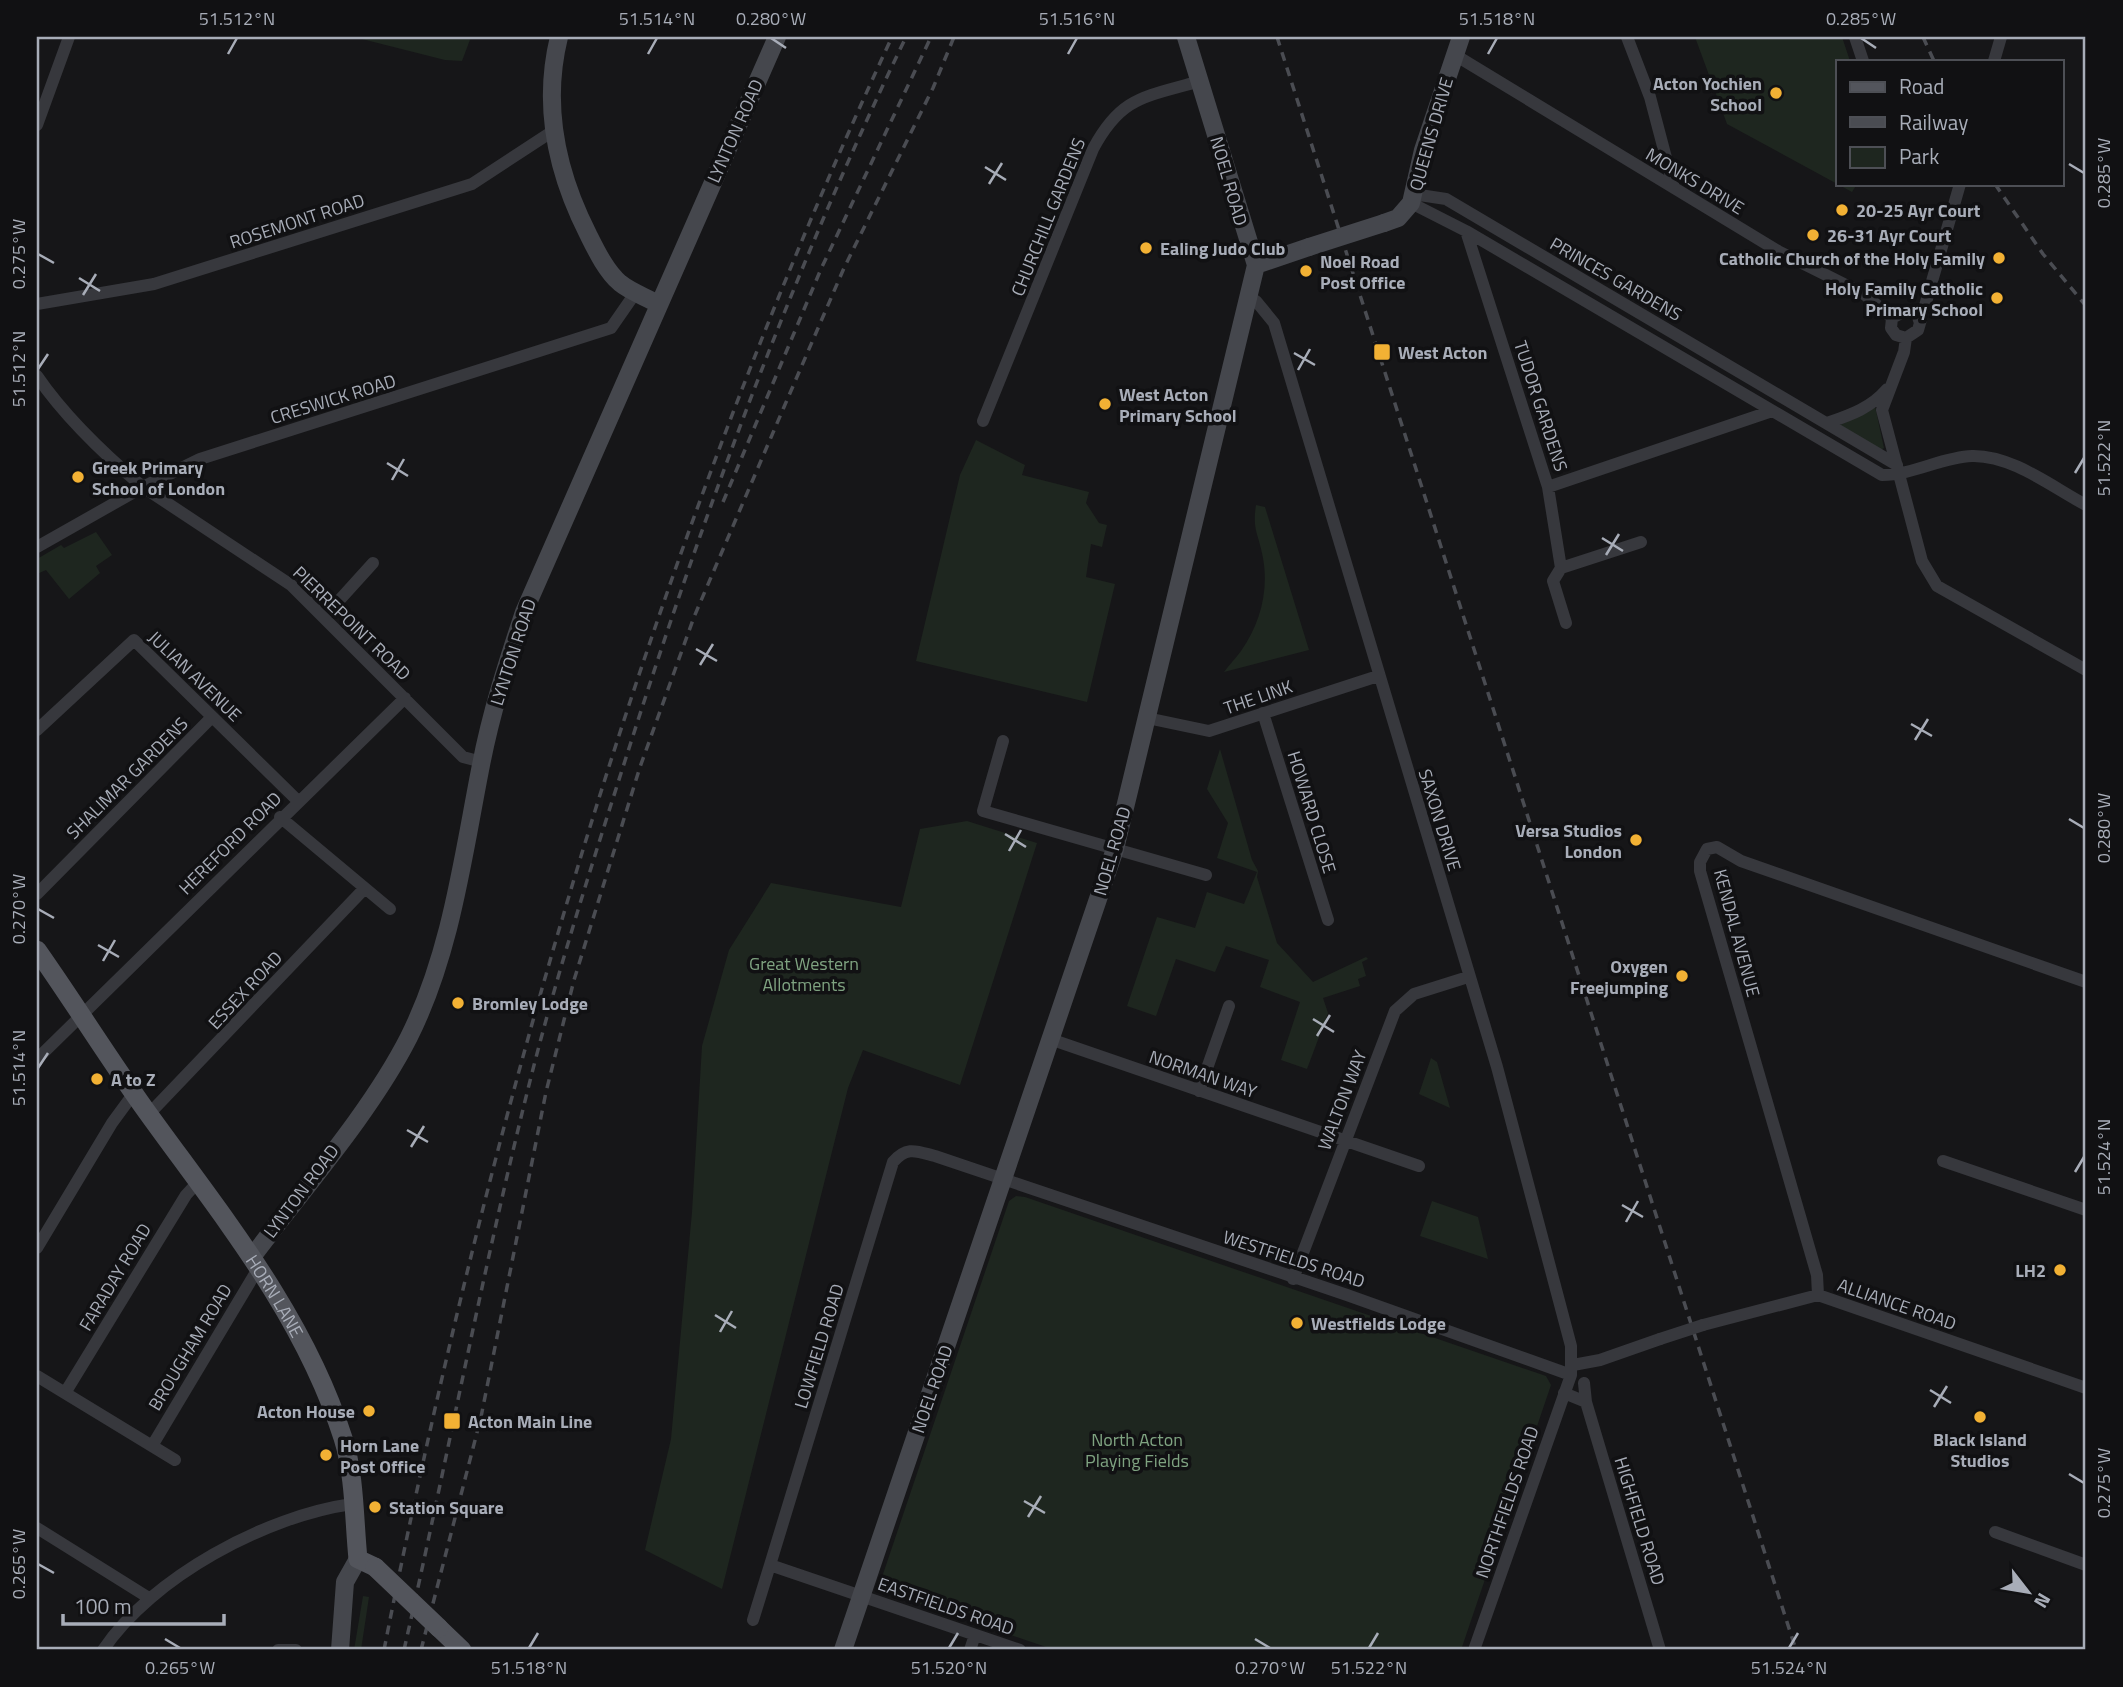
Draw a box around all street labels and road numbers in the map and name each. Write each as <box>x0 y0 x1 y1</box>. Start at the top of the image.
street label: QUEENS DRIVE <box>1402 74 1460 194</box>
street label: LYNTON ROAD <box>700 75 770 187</box>
street label: NOEL ROAD <box>1203 133 1255 229</box>
street label: CHURCHILL GARDENS <box>1004 134 1092 300</box>
street label: MONKS DRIVE <box>1641 141 1749 221</box>
street label: ROSEMONT ROAD <box>226 186 368 256</box>
street label: PRINCES GARDENS <box>1545 230 1687 328</box>
street label: TUDOR GARDENS <box>1507 337 1575 475</box>
street label: CRESWICK ROAD <box>267 367 399 431</box>
street label: PIERREPOINT ROAD <box>287 560 417 686</box>
street label: LYNTON ROAD <box>483 595 543 709</box>
street label: JULIAN AVENUE <box>142 624 248 728</box>
street label: THE LINK <box>1220 673 1296 721</box>
street label: SHALIMAR GARDENS <box>60 711 194 845</box>
street label: HOWARD CLOSE <box>1281 748 1343 877</box>
street label: SAXON DRIVE <box>1412 766 1468 874</box>
street label: HEREFORD ROAD <box>172 785 288 901</box>
street label: NOEL ROAD <box>1086 803 1138 899</box>
street label: KENDAL AVENUE <box>1707 866 1767 1000</box>
street label: ESSEX ROAD <box>202 945 288 1035</box>
street label: NORMAN WAY <box>1146 1043 1261 1105</box>
street label: WALTON WAY <box>1311 1046 1374 1154</box>
street label: LYNTON ROAD <box>257 1139 345 1243</box>
street label: FARADAY ROAD <box>72 1218 158 1336</box>
street label: WESTFIELDS ROAD <box>1219 1223 1369 1295</box>
street label: HORN LANE <box>240 1249 311 1342</box>
street label: ALLIANCE ROAD <box>1834 1271 1960 1337</box>
street label: BROUGHAM ROAD <box>141 1278 239 1416</box>
street label: LOWFIELD ROAD <box>787 1280 851 1412</box>
street label: NOEL ROAD <box>904 1341 960 1437</box>
street label: NORTHFIELDS ROAD <box>1468 1422 1546 1582</box>
street label: HIGHFIELD ROAD <box>1608 1453 1672 1589</box>
street label: EASTFIELDS ROAD <box>874 1570 1018 1642</box>

